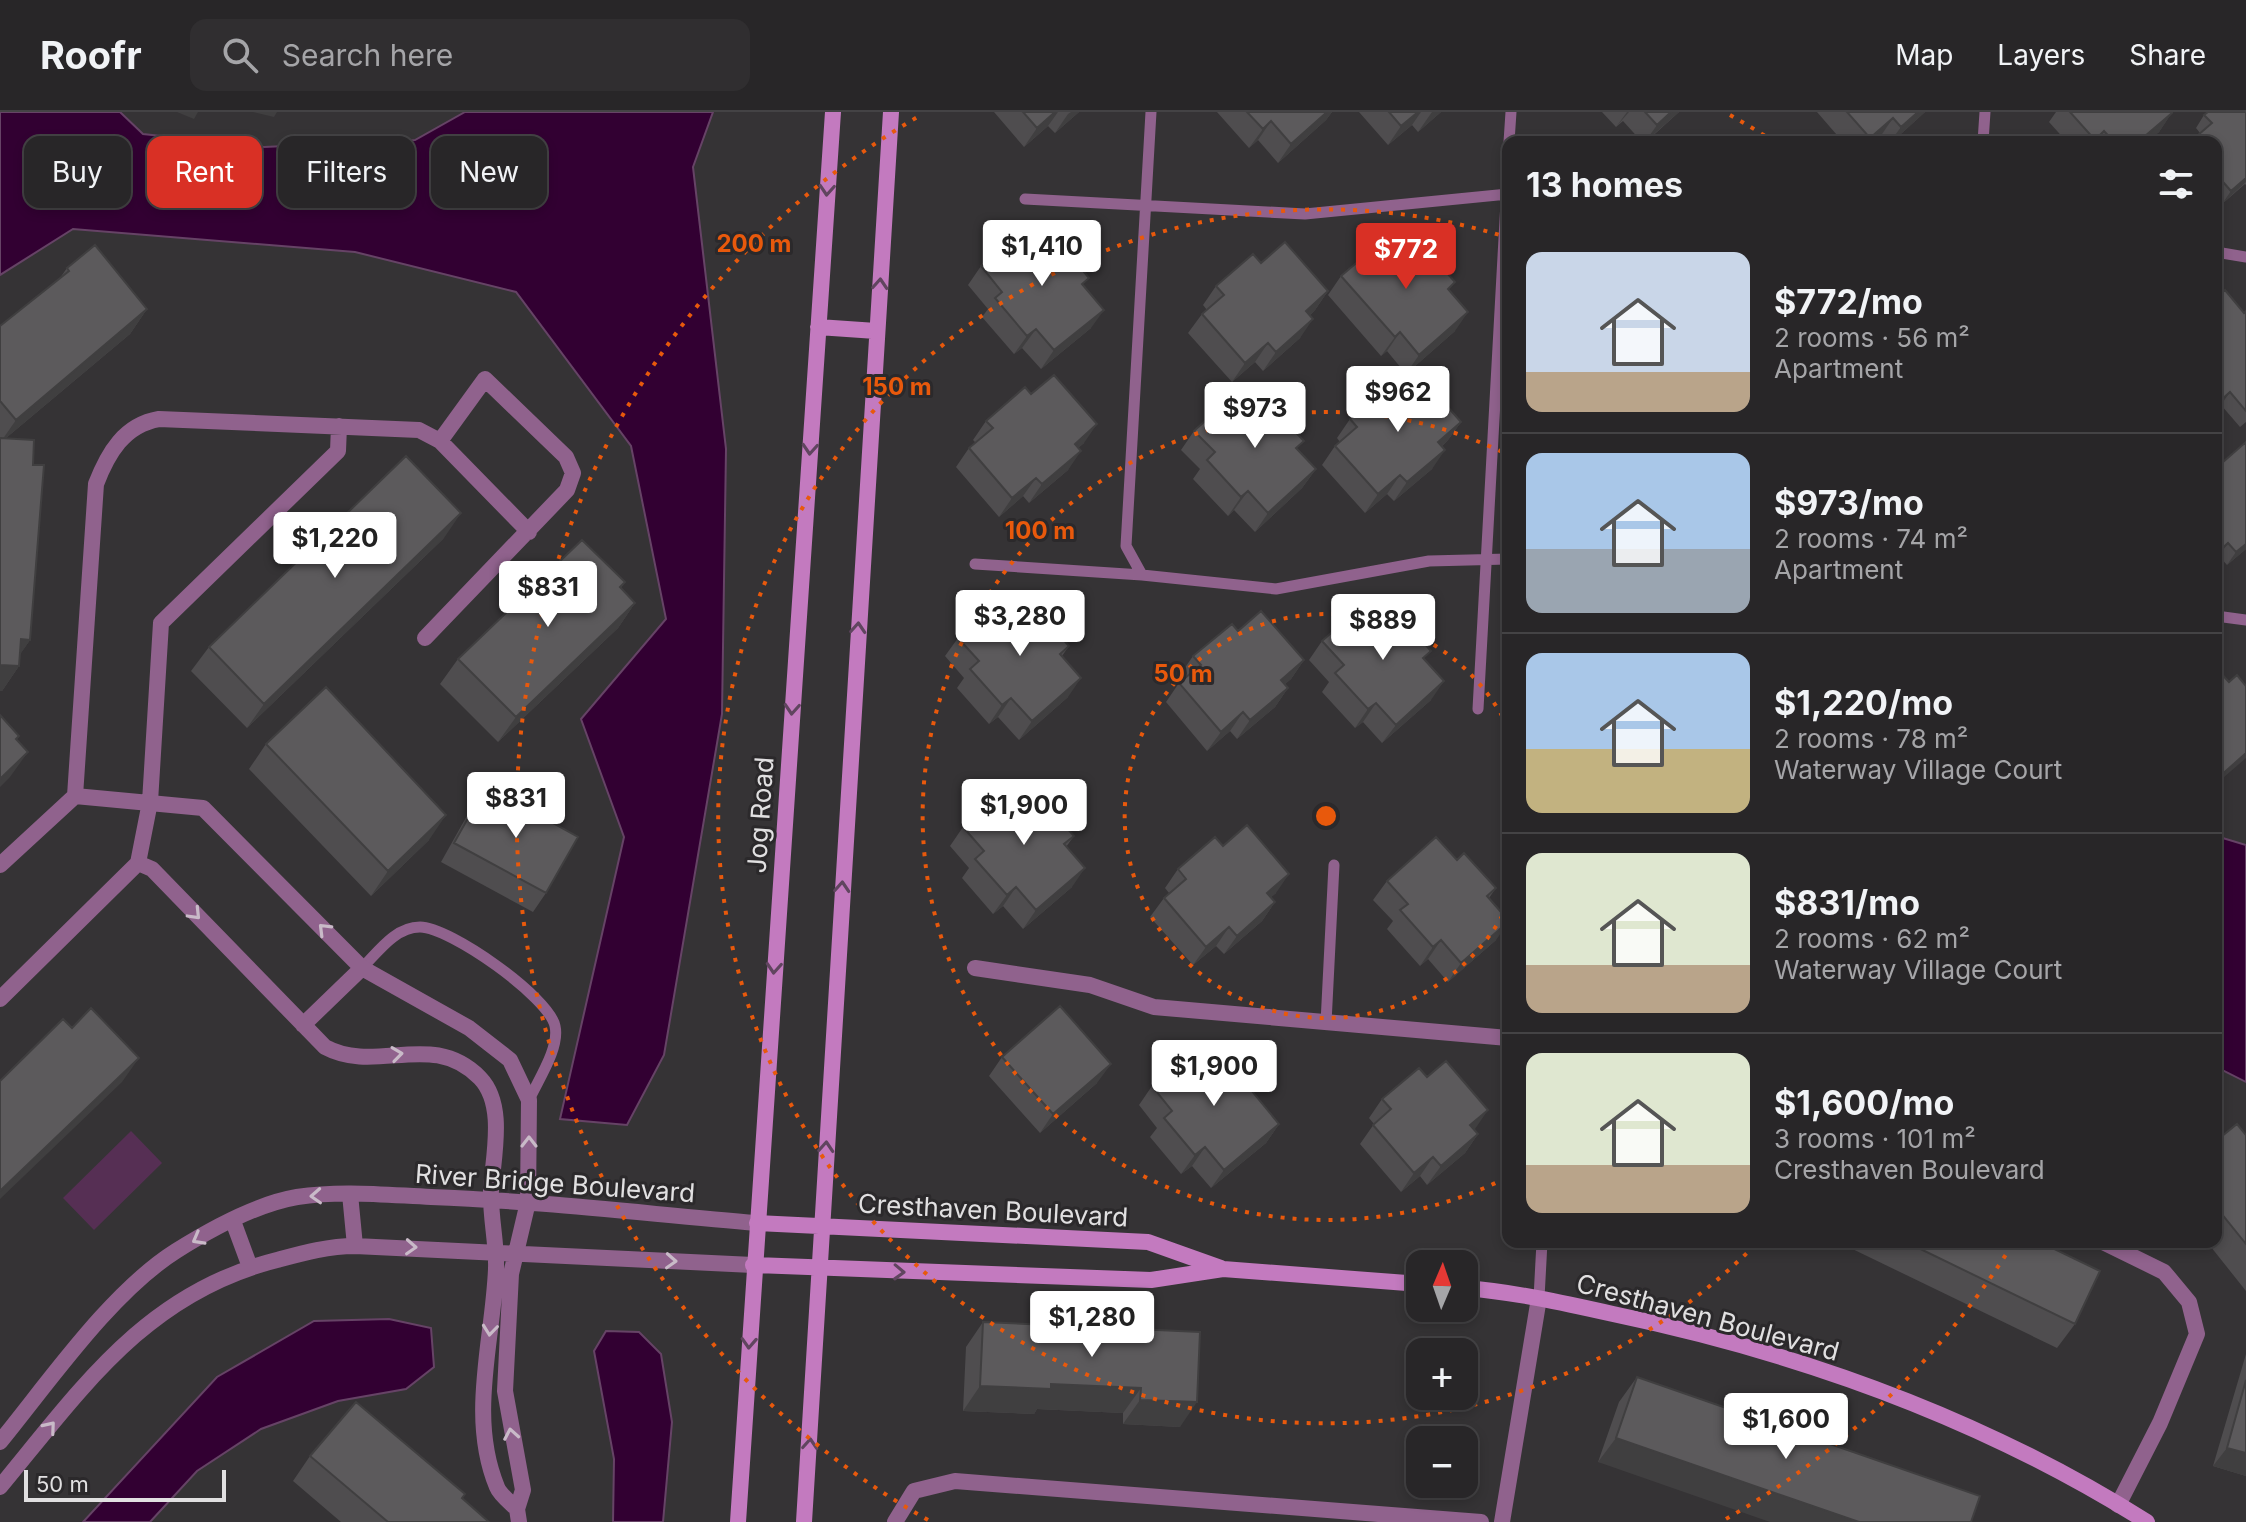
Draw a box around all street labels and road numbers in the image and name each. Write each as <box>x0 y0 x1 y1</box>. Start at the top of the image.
street label: Jog Road <box>740 756 780 874</box>
street label: River Bridge Boulevard <box>414 1158 696 1208</box>
street label: Cresthaven Boulevard <box>857 1187 1129 1233</box>
street label: Cresthaven Boulevard <box>1573 1267 1843 1367</box>

